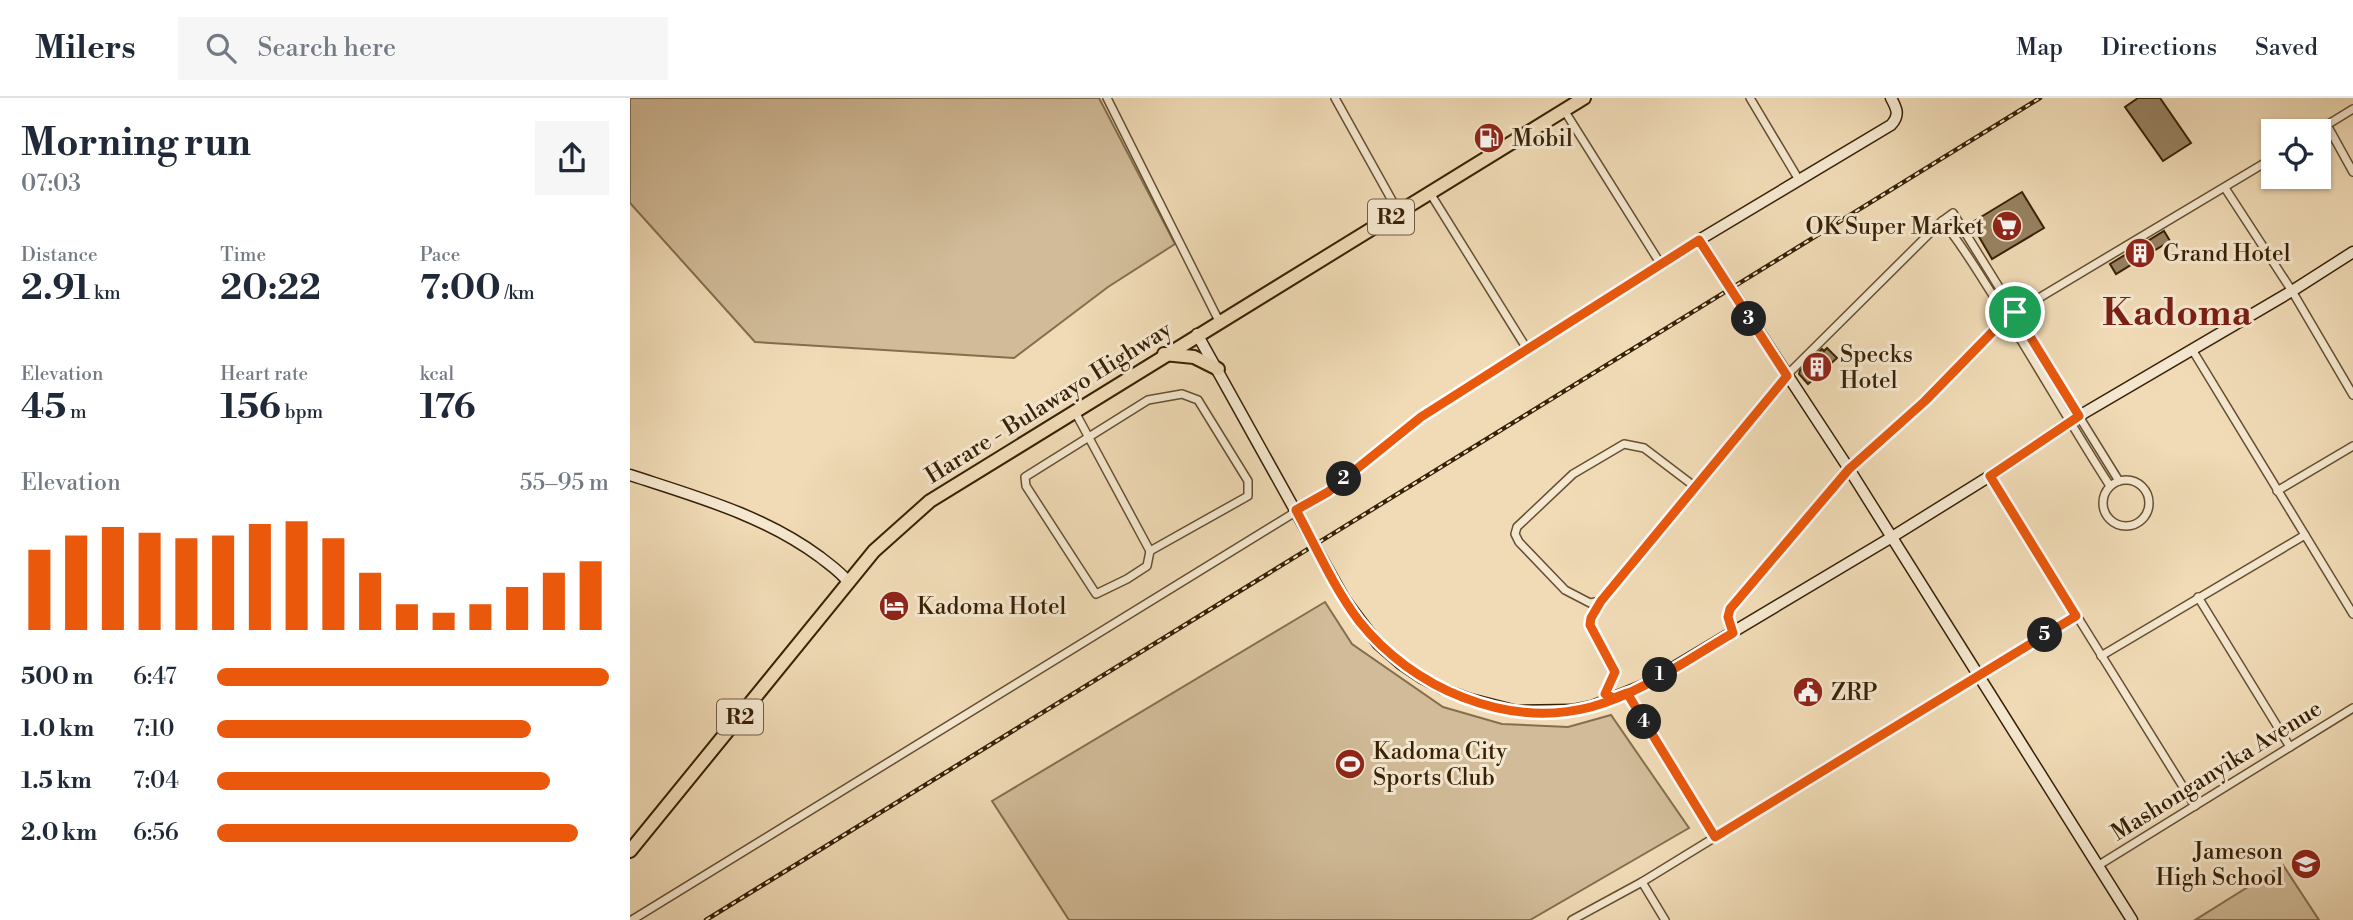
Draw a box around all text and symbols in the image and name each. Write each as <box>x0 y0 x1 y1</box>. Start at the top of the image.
search box <box>178 17 668 80</box>
text: Milers <box>35 28 136 69</box>
icon: search <box>202 29 240 67</box>
text: Search here <box>258 32 396 64</box>
text: Map <box>2016 33 2063 63</box>
text: Directions <box>2101 33 2217 63</box>
text: Saved <box>2255 33 2318 63</box>
map controls <box>2261 119 2331 189</box>
button: locate <box>2261 119 2331 189</box>
text: Morning run <box>21 120 251 167</box>
button: share <box>535 121 609 195</box>
fuel station icon: Mobil <box>1472 121 1506 155</box>
place label: Mobil <box>1512 125 1573 153</box>
text: 07:03 <box>21 170 81 198</box>
road number: R2 <box>1368 200 1414 234</box>
supermarket icon: OK Super Market <box>1990 209 2024 243</box>
place label: OK Super Market <box>1805 213 1984 241</box>
building icon: Grand Hotel <box>2123 236 2157 270</box>
place label: Grand Hotel <box>2163 240 2291 268</box>
text: Distance <box>21 243 98 267</box>
text: Time <box>220 243 266 267</box>
text: Pace <box>420 243 460 267</box>
text: 2.91 <box>21 267 90 310</box>
text: 20:22 <box>220 267 321 310</box>
text: 7:00 <box>420 267 501 310</box>
text: km <box>90 281 121 305</box>
text: /km <box>501 281 535 305</box>
pin <box>1985 282 2045 342</box>
district label: Kadoma <box>2102 291 2253 337</box>
icon: arrive <box>1996 293 2034 331</box>
pin: 3 <box>1732 302 1766 336</box>
text: 3 <box>1743 306 1754 330</box>
street label: Harare - Bulawayo Highway <box>920 315 1178 490</box>
place label: Specks Hotel <box>1840 341 1913 395</box>
building icon: Specks Hotel <box>1800 350 1834 384</box>
text: Elevation <box>21 362 103 386</box>
text: Heart rate <box>220 362 308 386</box>
text: kcal <box>420 362 454 386</box>
text: 45 <box>21 386 66 429</box>
text: 156 <box>220 386 281 429</box>
text: 176 <box>420 386 476 429</box>
text: m <box>66 400 87 424</box>
text: bpm <box>281 400 323 424</box>
pin: 2 <box>1326 462 1362 496</box>
text: 2 <box>1338 466 1349 490</box>
text: Elevation <box>21 469 121 497</box>
text: 55–95 m <box>520 469 609 497</box>
hotel icon: Kadoma Hotel <box>877 589 911 623</box>
place label: Kadoma Hotel <box>917 593 1067 621</box>
pin: 5 <box>2028 618 2062 652</box>
text: 5 <box>2039 622 2050 646</box>
pin: 1 <box>1642 658 1678 692</box>
text: 1 <box>1655 662 1664 686</box>
text: 500 m <box>21 663 93 691</box>
text: 6:47 <box>133 663 177 691</box>
public building icon: ZRP <box>1791 675 1825 709</box>
place label: ZRP <box>1831 679 1878 707</box>
street label: Mashonganyika Avenue <box>2106 695 2327 847</box>
road number: R2 <box>717 700 763 734</box>
pin: 4 <box>1626 704 1662 740</box>
text: 4 <box>1637 709 1650 733</box>
text: 1.0 km <box>21 715 94 743</box>
text: 7:10 <box>133 715 175 743</box>
place label: Kadoma City Sports Club <box>1373 738 1508 792</box>
sports icon: Kadoma City Sports Club <box>1333 747 1367 781</box>
text: 1.5 km <box>21 767 92 795</box>
text: 7:04 <box>133 767 179 795</box>
text: 2.0 km <box>21 819 97 847</box>
text: 6:56 <box>133 819 179 847</box>
place label: Jameson High School <box>2156 838 2283 892</box>
school or university icon: Jameson High School <box>2289 847 2323 881</box>

